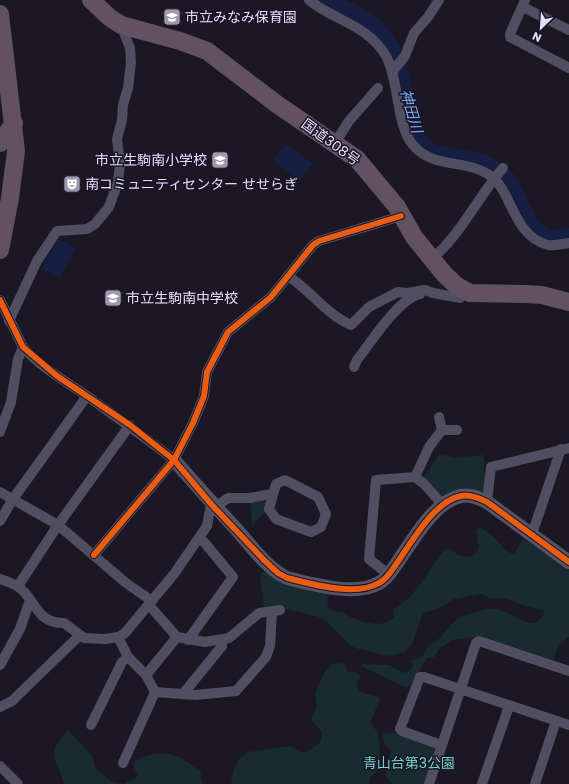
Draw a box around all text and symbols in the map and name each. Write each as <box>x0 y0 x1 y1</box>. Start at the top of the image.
school or university icon: 市立みなみ保育園 <box>162 7 182 27</box>
place label: 市立みなみ保育園 <box>185 7 297 27</box>
north arrow <box>521 8 561 48</box>
text: N <box>530 28 544 46</box>
water label: 神田川 <box>395 86 428 137</box>
street label: 国道308号 <box>298 114 364 170</box>
place label: 市立生駒南小学校 <box>95 150 207 170</box>
school or university icon: 市立生駒南小学校 <box>210 150 230 170</box>
theatre icon: 南コミュニティセンター せせらぎ <box>62 174 82 194</box>
place label: 南コミュニティセンター せせらぎ <box>85 174 298 194</box>
school or university icon: 市立生駒南中学校 <box>103 288 123 308</box>
place label: 市立生駒南中学校 <box>126 288 238 308</box>
park label: 青山台第3公園 <box>363 753 455 773</box>

